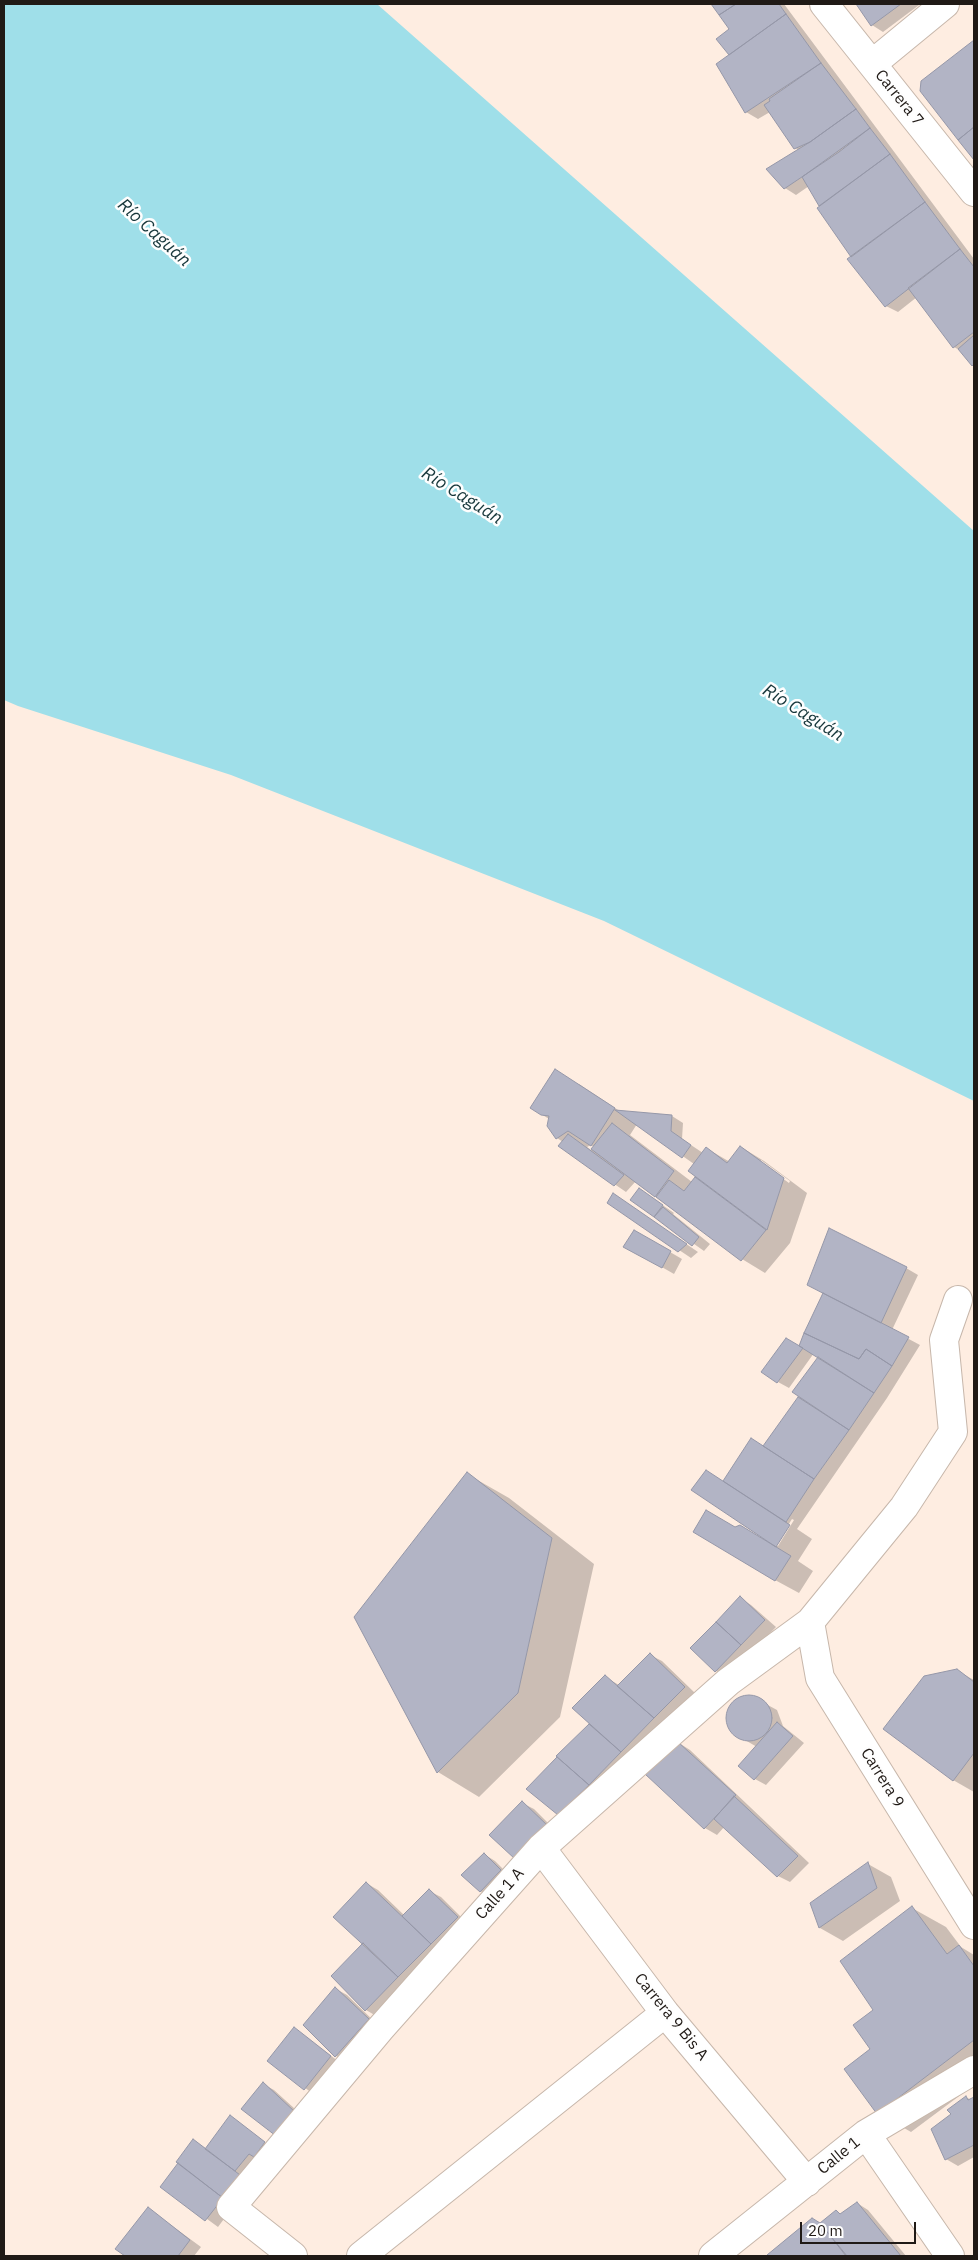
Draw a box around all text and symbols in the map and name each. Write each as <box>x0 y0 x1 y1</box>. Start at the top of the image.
street label: Carrera 7 <box>871 66 927 130</box>
water label: Río Caguán <box>113 194 195 272</box>
water label: Río Caguán <box>418 463 506 529</box>
water label: Río Caguán <box>759 680 847 746</box>
street label: Carrera 9 <box>856 1745 908 1811</box>
street label: Calle 1 A <box>472 1864 528 1924</box>
street label: Carrera 9 Bis A <box>630 1969 712 2065</box>
street label: Calle 1 <box>814 2133 864 2179</box>
scale bar <box>803 2212 919 2244</box>
text: 20 m <box>808 2221 843 2240</box>

